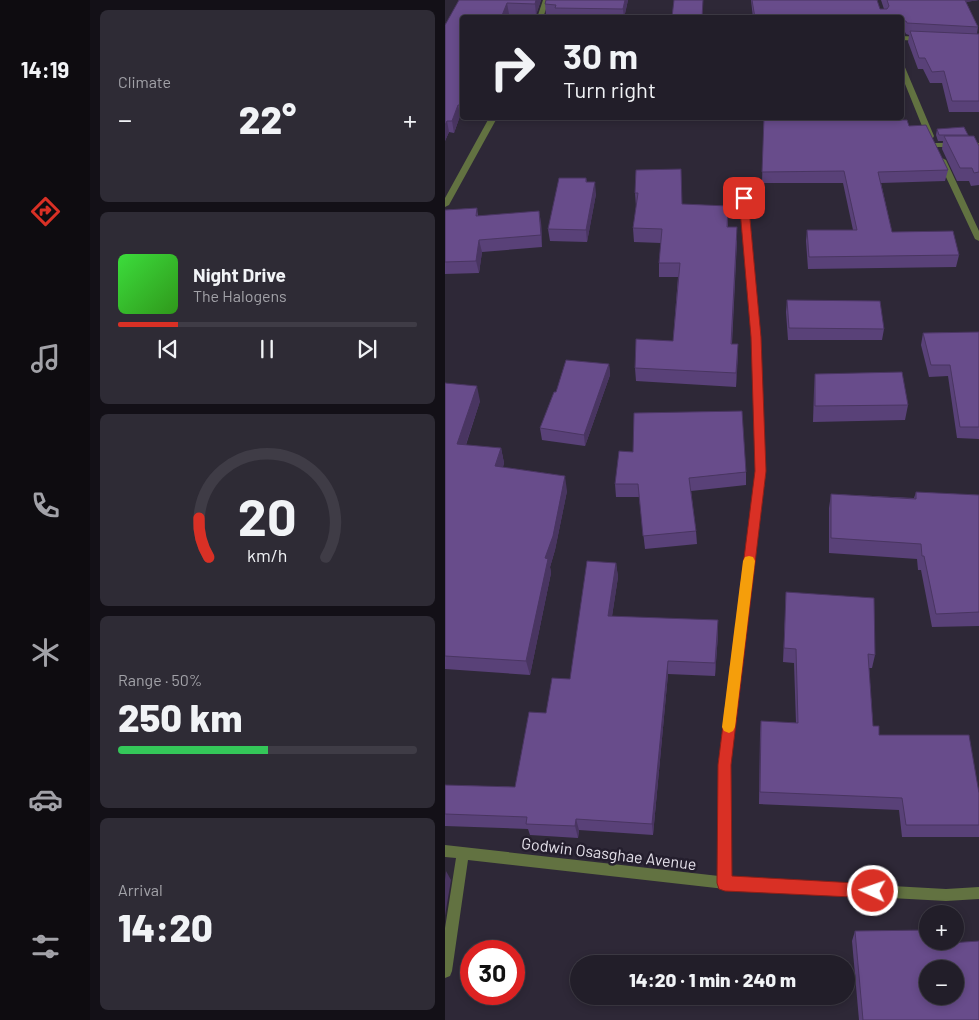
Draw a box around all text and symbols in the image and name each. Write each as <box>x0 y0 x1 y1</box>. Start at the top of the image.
text: 30 m <box>563 34 638 76</box>
icon: right <box>480 35 545 100</box>
text: 14:19 <box>21 56 69 82</box>
text: Climate <box>118 72 171 91</box>
text: Turn right <box>563 76 656 102</box>
text: 22° <box>239 96 296 142</box>
text: − <box>118 102 132 136</box>
text: + <box>403 102 417 136</box>
pin <box>723 177 765 219</box>
icon: arrive <box>730 184 758 212</box>
icon: directions <box>28 194 63 229</box>
text: Night Drive <box>193 263 286 286</box>
text: The Halogens <box>193 286 287 305</box>
icon: previous <box>154 335 182 363</box>
icon: pause <box>253 335 281 363</box>
icon: next <box>353 335 381 363</box>
icon: music <box>28 341 63 376</box>
text: 20 <box>238 484 297 546</box>
icon: phone <box>28 488 63 523</box>
text: km/h <box>247 544 288 566</box>
icon: climate <box>28 635 63 670</box>
text: Range · 50% <box>118 670 202 689</box>
text: 250 km <box>118 694 242 740</box>
icon: car <box>28 782 63 817</box>
street label: Godwin Osasghae Avenue <box>520 833 698 873</box>
position arrow <box>846 864 898 916</box>
text: Arrival <box>118 880 163 899</box>
text: 14:20 <box>118 904 213 950</box>
map controls <box>919 905 964 1005</box>
button: + <box>919 905 964 950</box>
icon: filters <box>28 929 63 964</box>
speed limit sign: 30 <box>460 940 525 1005</box>
button: − <box>919 960 964 1005</box>
text: 14:20 · 1 min · 240 m <box>629 968 796 991</box>

